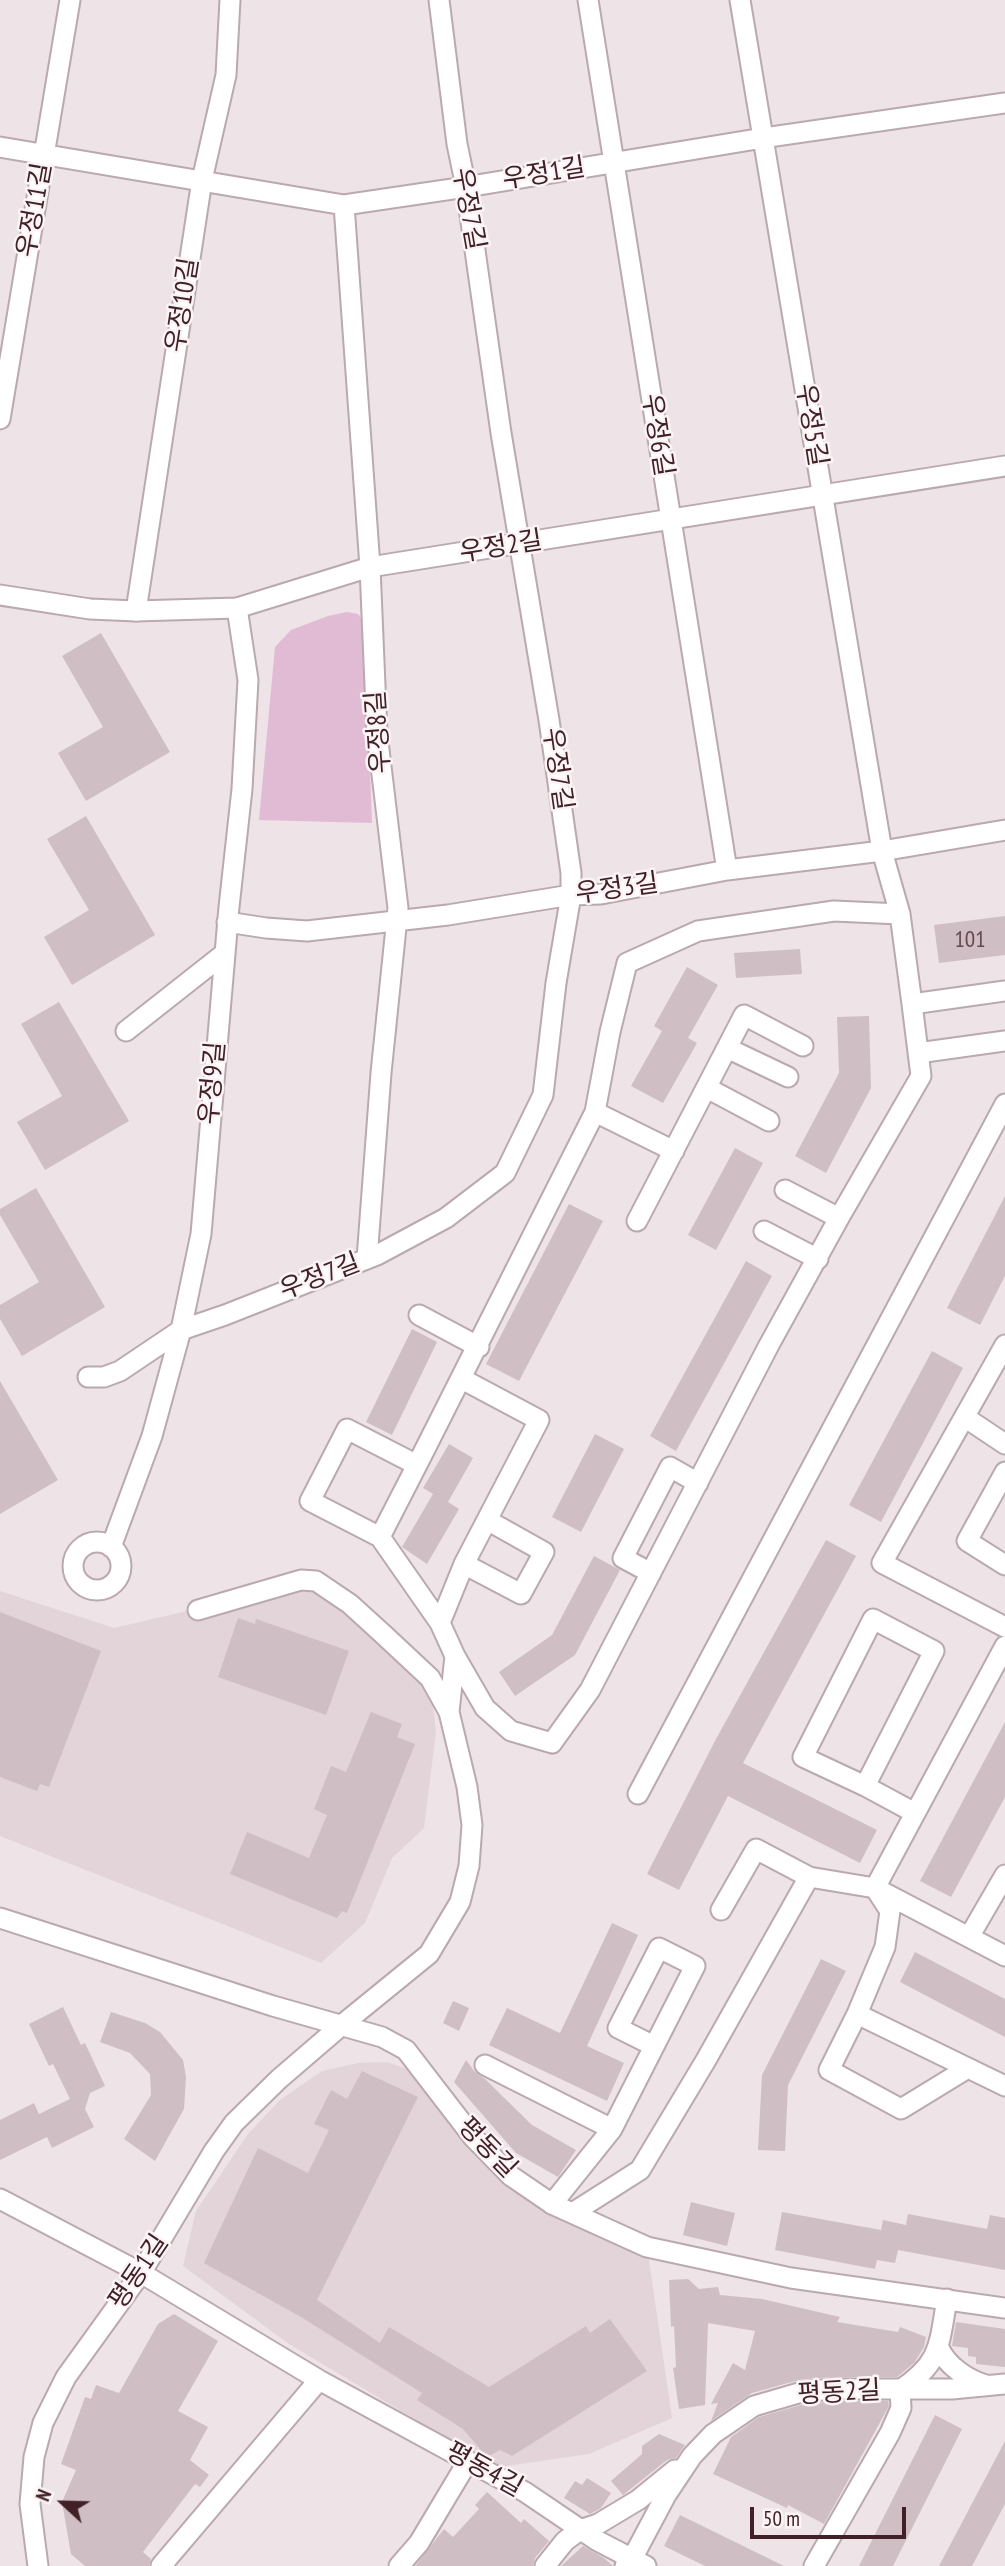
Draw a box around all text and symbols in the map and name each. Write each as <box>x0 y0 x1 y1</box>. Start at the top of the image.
street label: 우정1길 <box>500 152 588 196</box>
street label: 우정11길 <box>11 160 59 260</box>
street label: 우정7길 <box>445 165 491 253</box>
street label: 우정10길 <box>160 256 206 354</box>
street label: 우정5길 <box>789 381 833 469</box>
street label: 우정6길 <box>635 391 679 479</box>
street label: 우정2길 <box>457 525 545 569</box>
street label: 우정8길 <box>361 689 397 775</box>
street label: 우정7길 <box>536 726 578 812</box>
street label: 우정3길 <box>574 868 660 910</box>
house number: 101 <box>954 926 986 954</box>
street label: 우정9길 <box>194 1040 232 1126</box>
street label: 우정7길 <box>275 1247 365 1307</box>
street label: 평동길 <box>451 2111 523 2185</box>
street label: 평동1길 <box>103 2229 175 2315</box>
street label: 평동2길 <box>797 2375 881 2411</box>
street label: 평동4길 <box>440 2436 528 2504</box>
north arrow <box>28 2468 98 2538</box>
text: N <box>30 2486 57 2504</box>
scale bar <box>753 2492 909 2536</box>
text: 50 m <box>763 2505 800 2532</box>

